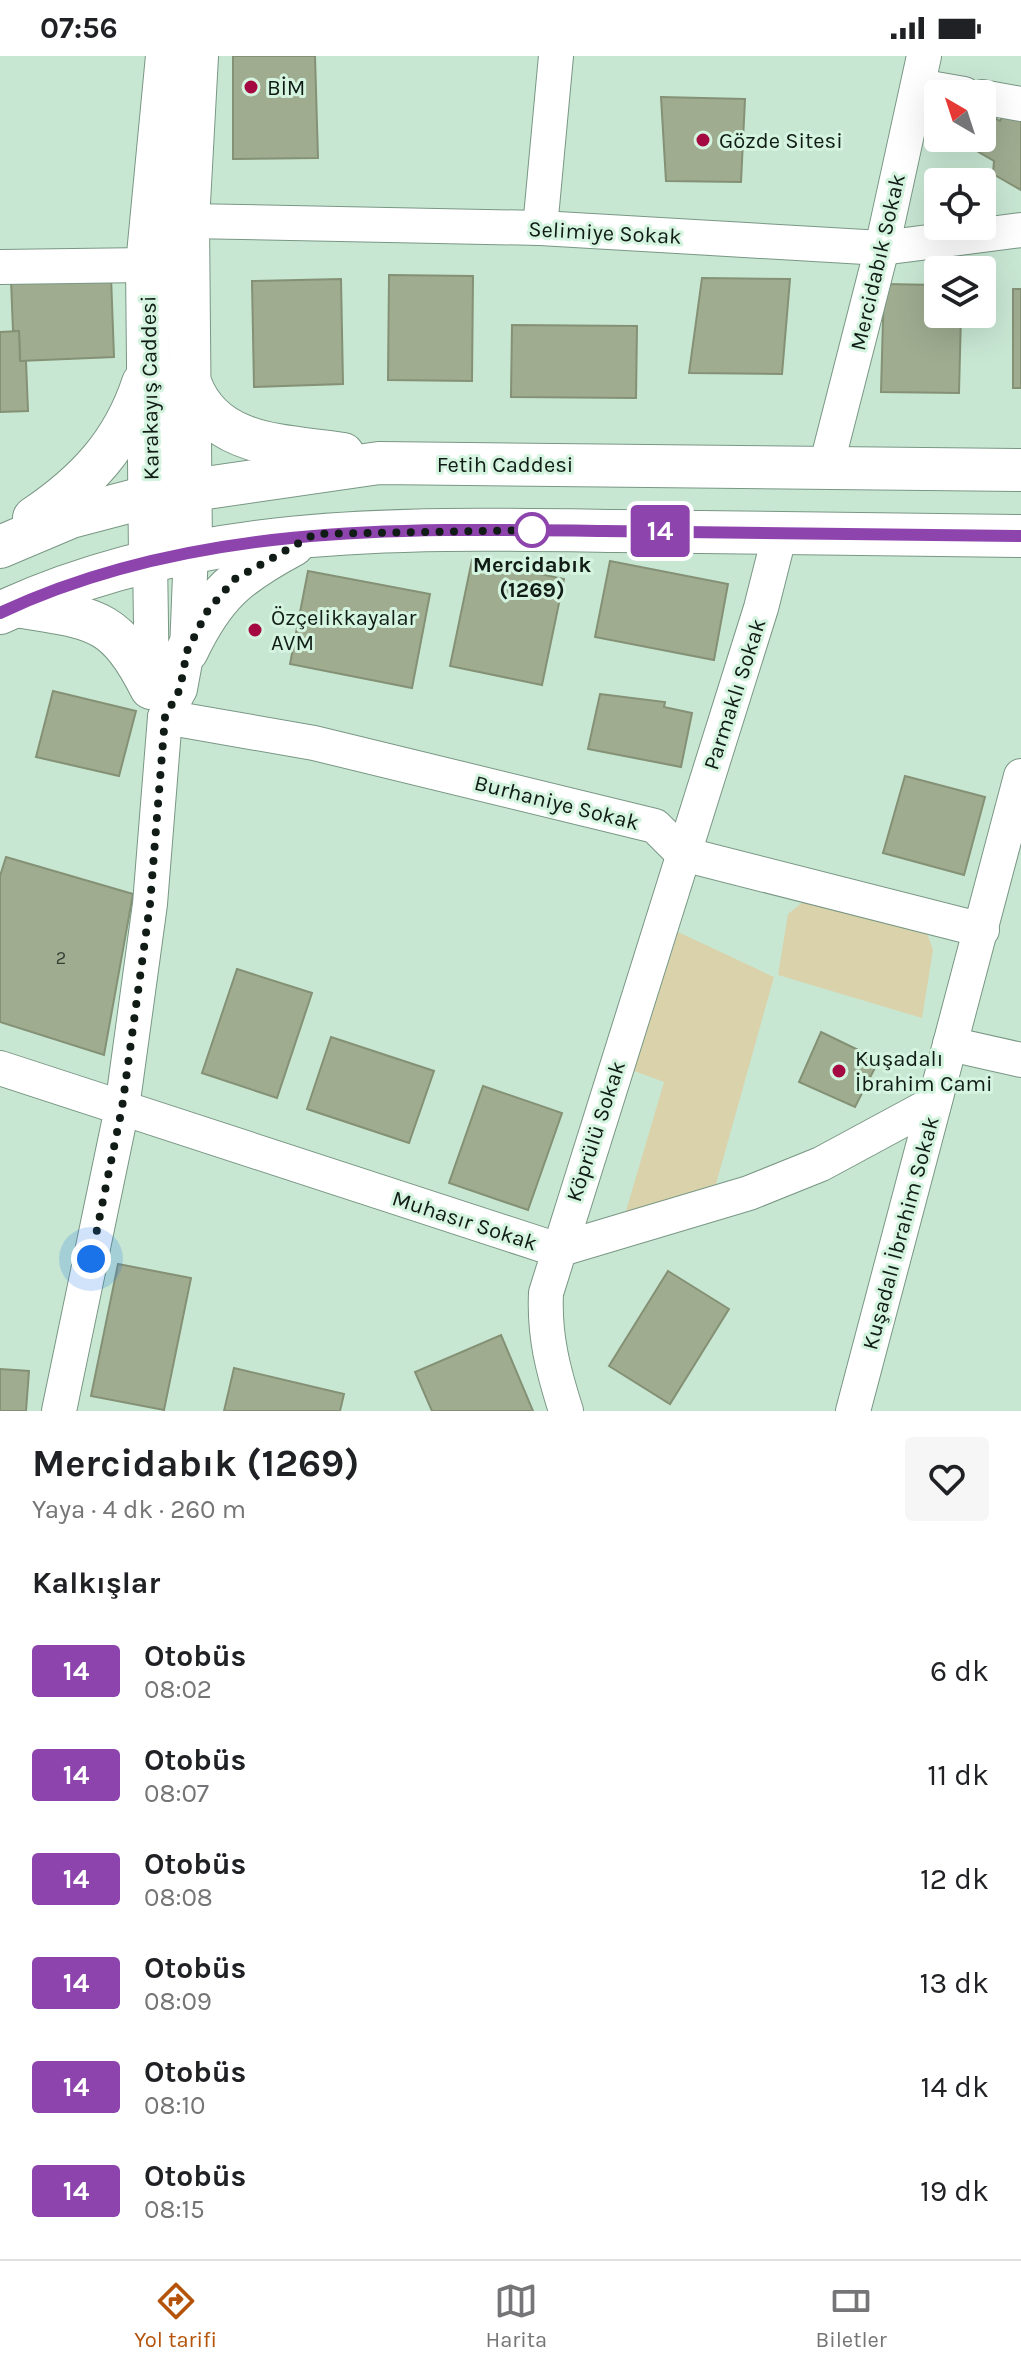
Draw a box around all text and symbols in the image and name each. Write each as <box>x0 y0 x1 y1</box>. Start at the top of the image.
text: 07:56 <box>40 10 118 46</box>
place label: BİM <box>267 75 305 101</box>
marker: BİM <box>242 78 260 96</box>
north arrow <box>924 80 996 152</box>
map controls <box>924 80 996 328</box>
place label: Gözde Sitesi <box>719 128 843 154</box>
marker: Gözde Sitesi <box>694 131 712 149</box>
button: locate <box>924 168 996 240</box>
street label: Mercidabık Sokak <box>845 171 911 353</box>
street label: Selimiye Sokak <box>528 216 682 250</box>
button: layers <box>924 256 996 328</box>
street label: Karakayış Caddesi <box>135 295 165 481</box>
street label: Fetih Caddesi <box>437 452 573 478</box>
line badge: 14 <box>624 505 696 557</box>
marker: Mercidabık (1269) <box>515 513 549 547</box>
text: 14 <box>647 514 673 547</box>
place label: Mercidabık (1269) <box>473 552 591 603</box>
place label: Özçelikkayalar AVM <box>271 605 417 656</box>
street label: Parmaklı Sokak <box>698 615 772 773</box>
marker: Özçelikkayalar AVM <box>246 621 264 639</box>
street label: Burhaniye Sokak <box>472 770 642 836</box>
house number: 2 <box>56 947 66 969</box>
place label: Kuşadalı İbrahim Cami <box>855 1046 993 1097</box>
street label: Köprülü Sokak <box>561 1058 631 1205</box>
marker: Kuşadalı İbrahim Cami <box>830 1062 848 1080</box>
street label: Kuşadalı İbrahim Sokak <box>857 1114 945 1353</box>
street label: Muhasır Sokak <box>389 1185 540 1257</box>
your location <box>71 1239 111 1279</box>
button: heart <box>905 1437 989 1521</box>
text: Mercidabık (1269) <box>32 1441 359 1486</box>
text: Yaya · 4 dk · 260 m <box>32 1494 246 1525</box>
text: Kalkışlar <box>32 1565 160 1601</box>
text: Otobüs <box>144 1638 246 1674</box>
text: 6 dk <box>930 1653 989 1689</box>
text: 14 <box>63 1654 89 1687</box>
text: 08:02 <box>144 1674 212 1705</box>
text: Otobüs <box>144 1742 246 1778</box>
text: 11 dk <box>927 1757 989 1793</box>
text: 14 <box>63 1758 89 1791</box>
text: 08:07 <box>144 1778 209 1809</box>
text: Otobüs <box>144 1846 246 1882</box>
text: 12 dk <box>920 1861 989 1897</box>
text: 14 <box>63 1862 89 1895</box>
text: 08:08 <box>144 1882 213 1913</box>
text: Otobüs <box>144 1950 246 1986</box>
text: 13 dk <box>920 1965 989 2001</box>
text: 14 <box>63 1966 89 1999</box>
text: 08:09 <box>144 1986 212 2017</box>
text: Otobüs <box>144 2054 246 2090</box>
text: 14 dk <box>921 2069 989 2105</box>
text: 14 <box>63 2070 89 2103</box>
text: 08:10 <box>144 2090 205 2121</box>
text: Otobüs <box>144 2158 246 2194</box>
text: 19 dk <box>920 2173 989 2209</box>
text: 14 <box>63 2174 89 2207</box>
text: 08:15 <box>144 2194 205 2225</box>
tab: Yol tarifi <box>134 2279 217 2353</box>
tab: Harita <box>485 2279 547 2353</box>
tab: Biletler <box>815 2279 887 2353</box>

